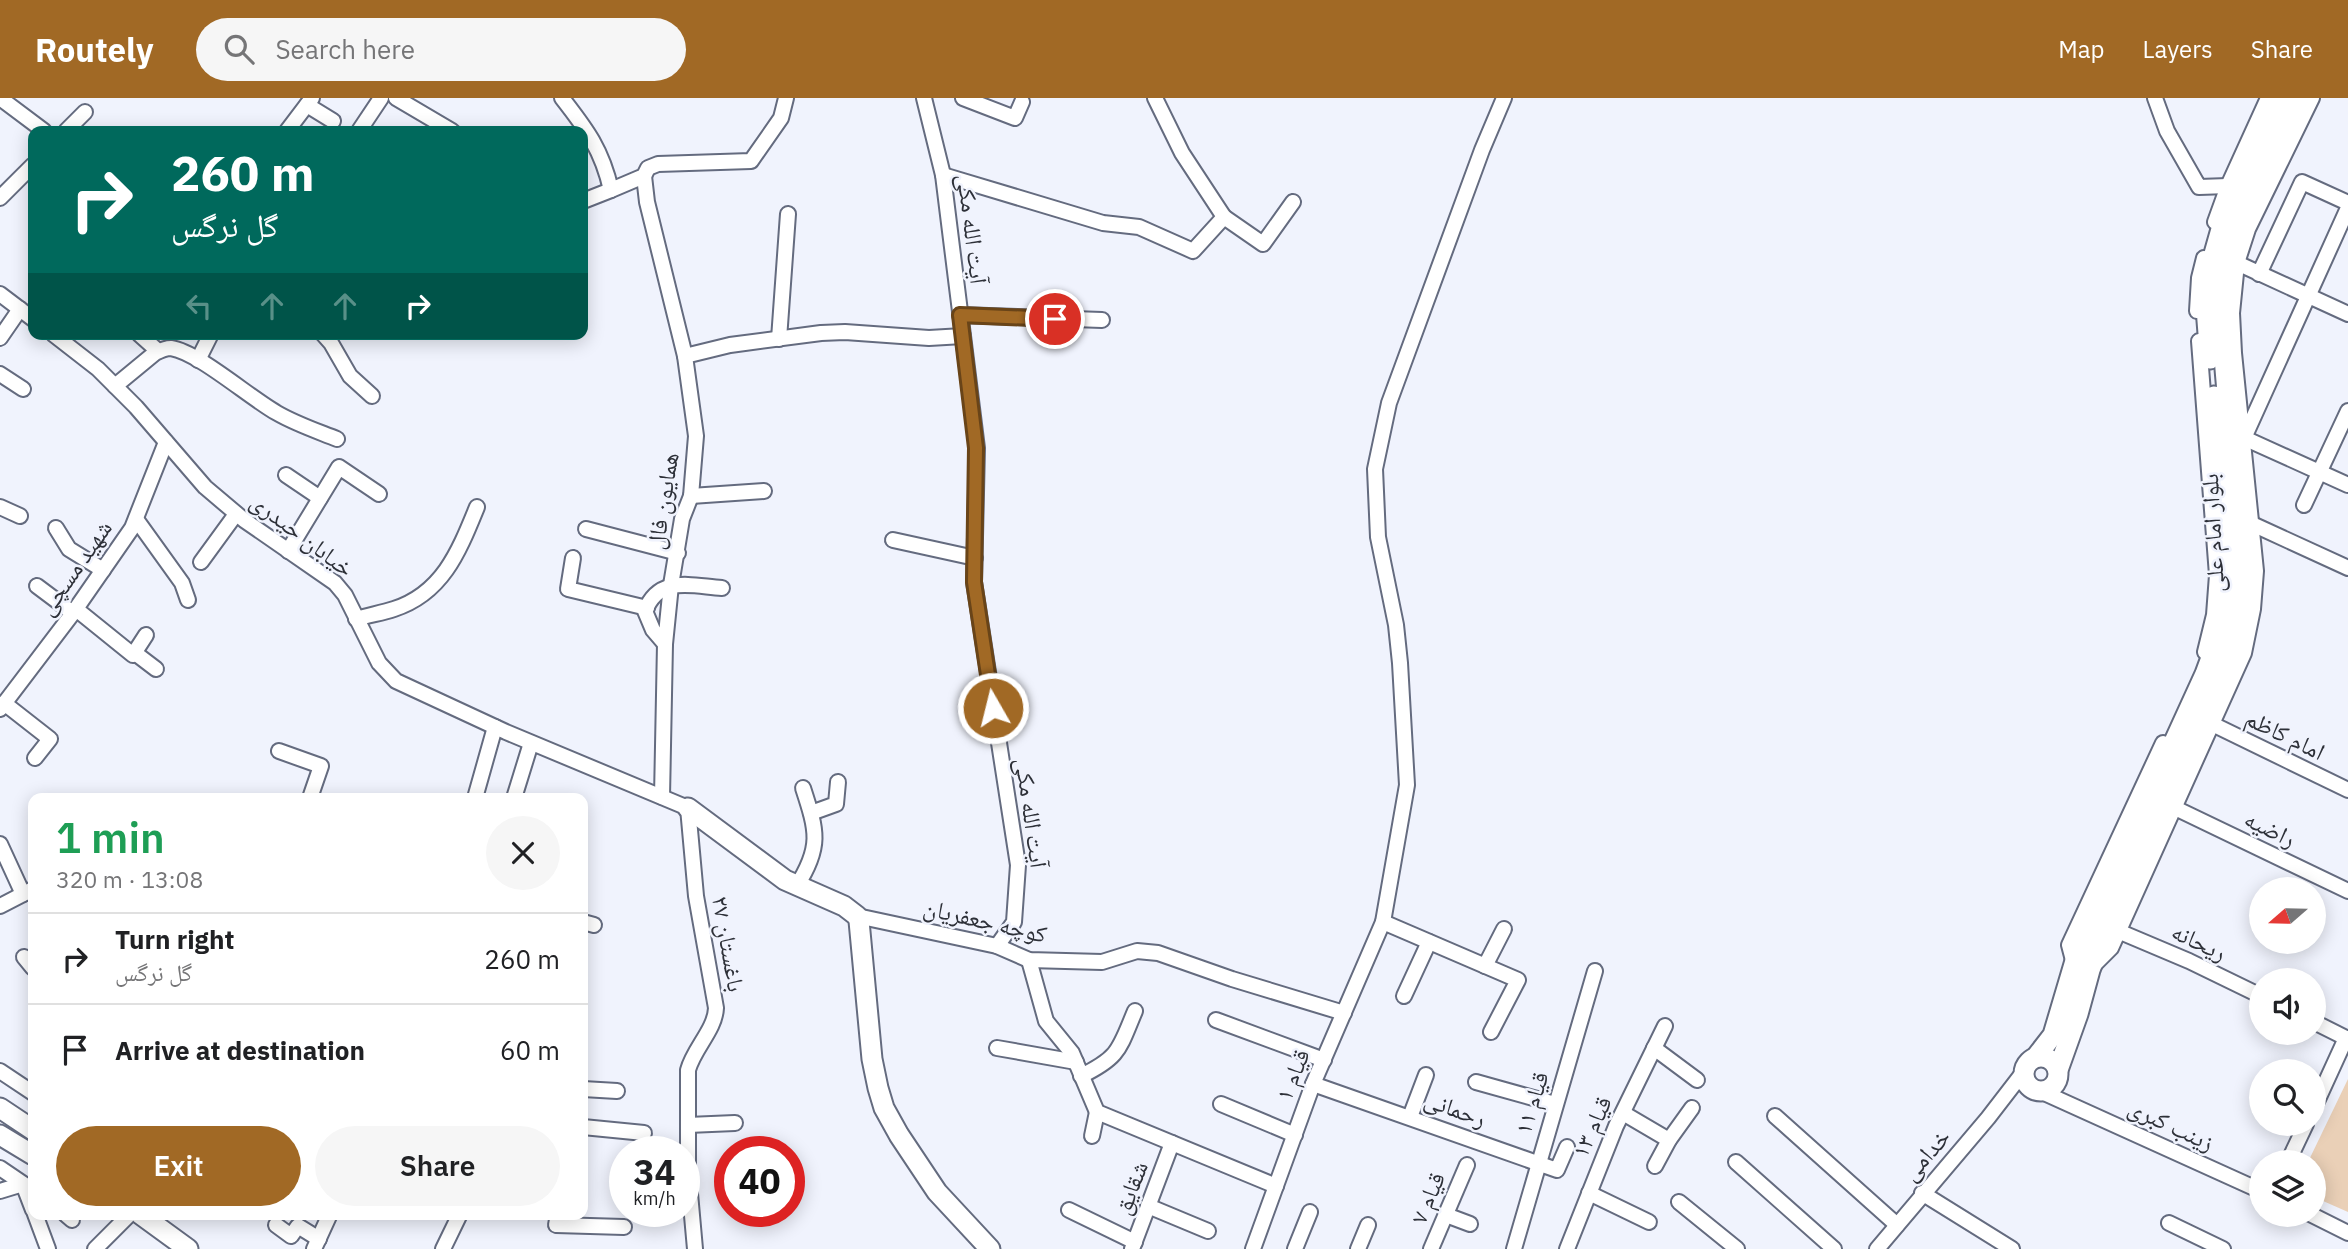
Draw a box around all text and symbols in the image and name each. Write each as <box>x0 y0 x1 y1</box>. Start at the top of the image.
search box <box>196 18 686 81</box>
text: Routely <box>35 28 154 71</box>
icon: search <box>220 30 258 68</box>
text: Search here <box>276 32 415 66</box>
text: Map <box>2058 33 2105 65</box>
text: Layers <box>2143 33 2213 65</box>
text: Share <box>2251 33 2313 65</box>
text: 260 m <box>171 141 315 204</box>
icon: right <box>56 154 147 245</box>
street label: آیت الله مکی <box>950 172 996 287</box>
text: گل نرگس <box>171 204 278 246</box>
icon: left <box>180 287 218 325</box>
icon: ahead <box>253 287 291 325</box>
icon: ahead <box>326 287 364 325</box>
icon: right <box>399 287 437 325</box>
pin <box>1025 289 1085 349</box>
icon: arrive <box>1036 300 1074 338</box>
street label: همایون فال <box>639 450 685 552</box>
street label: بلوار امام علی <box>2193 473 2232 593</box>
street label: خیابان حیدری <box>244 485 361 584</box>
street label: شهید مسچی <box>30 513 119 622</box>
position arrow <box>956 671 1030 745</box>
street label: امام کاظم <box>2240 701 2331 768</box>
street label: آیت الله مکی <box>1008 756 1056 871</box>
street label: راضیه <box>2239 802 2301 854</box>
text: 1 min <box>56 810 165 865</box>
button: close <box>486 816 560 890</box>
text: 320 m · 13:08 <box>56 864 203 894</box>
north arrow <box>2249 877 2326 954</box>
map controls <box>2249 877 2326 1227</box>
street label: کوچه جعفریان <box>920 890 1050 950</box>
street label: باغستان ۲۷ <box>705 893 753 994</box>
street label: ریحانه <box>2167 915 2232 968</box>
text: Turn right <box>115 922 234 956</box>
icon: right <box>56 940 94 978</box>
text: 260 m <box>484 942 560 976</box>
text: گل نرگس <box>115 957 192 987</box>
button: sound <box>2249 968 2326 1045</box>
icon: arrive <box>56 1031 94 1069</box>
text: Arrive at destination <box>115 1033 365 1067</box>
text: 60 m <box>500 1033 560 1067</box>
street label: قیام ۱ <box>1267 1044 1318 1106</box>
button: search <box>2249 1059 2326 1136</box>
street label: قیام ۱۱ <box>1506 1068 1557 1138</box>
street label: رحمانی <box>1420 1082 1491 1134</box>
street label: زینب کبری <box>2123 1090 2220 1158</box>
street label: قیام ۱۳ <box>1564 1091 1620 1163</box>
street label: خدامی <box>1894 1121 1957 1187</box>
button: Exit <box>56 1126 301 1206</box>
button: Share <box>315 1126 560 1206</box>
speed limit sign: 40 <box>714 1136 805 1227</box>
text: 34 <box>633 1149 676 1195</box>
button: layers <box>2249 1150 2326 1227</box>
street label: شقایق <box>1105 1156 1155 1219</box>
street label: قیام ۷ <box>1402 1167 1453 1229</box>
text: km/h <box>633 1187 676 1210</box>

